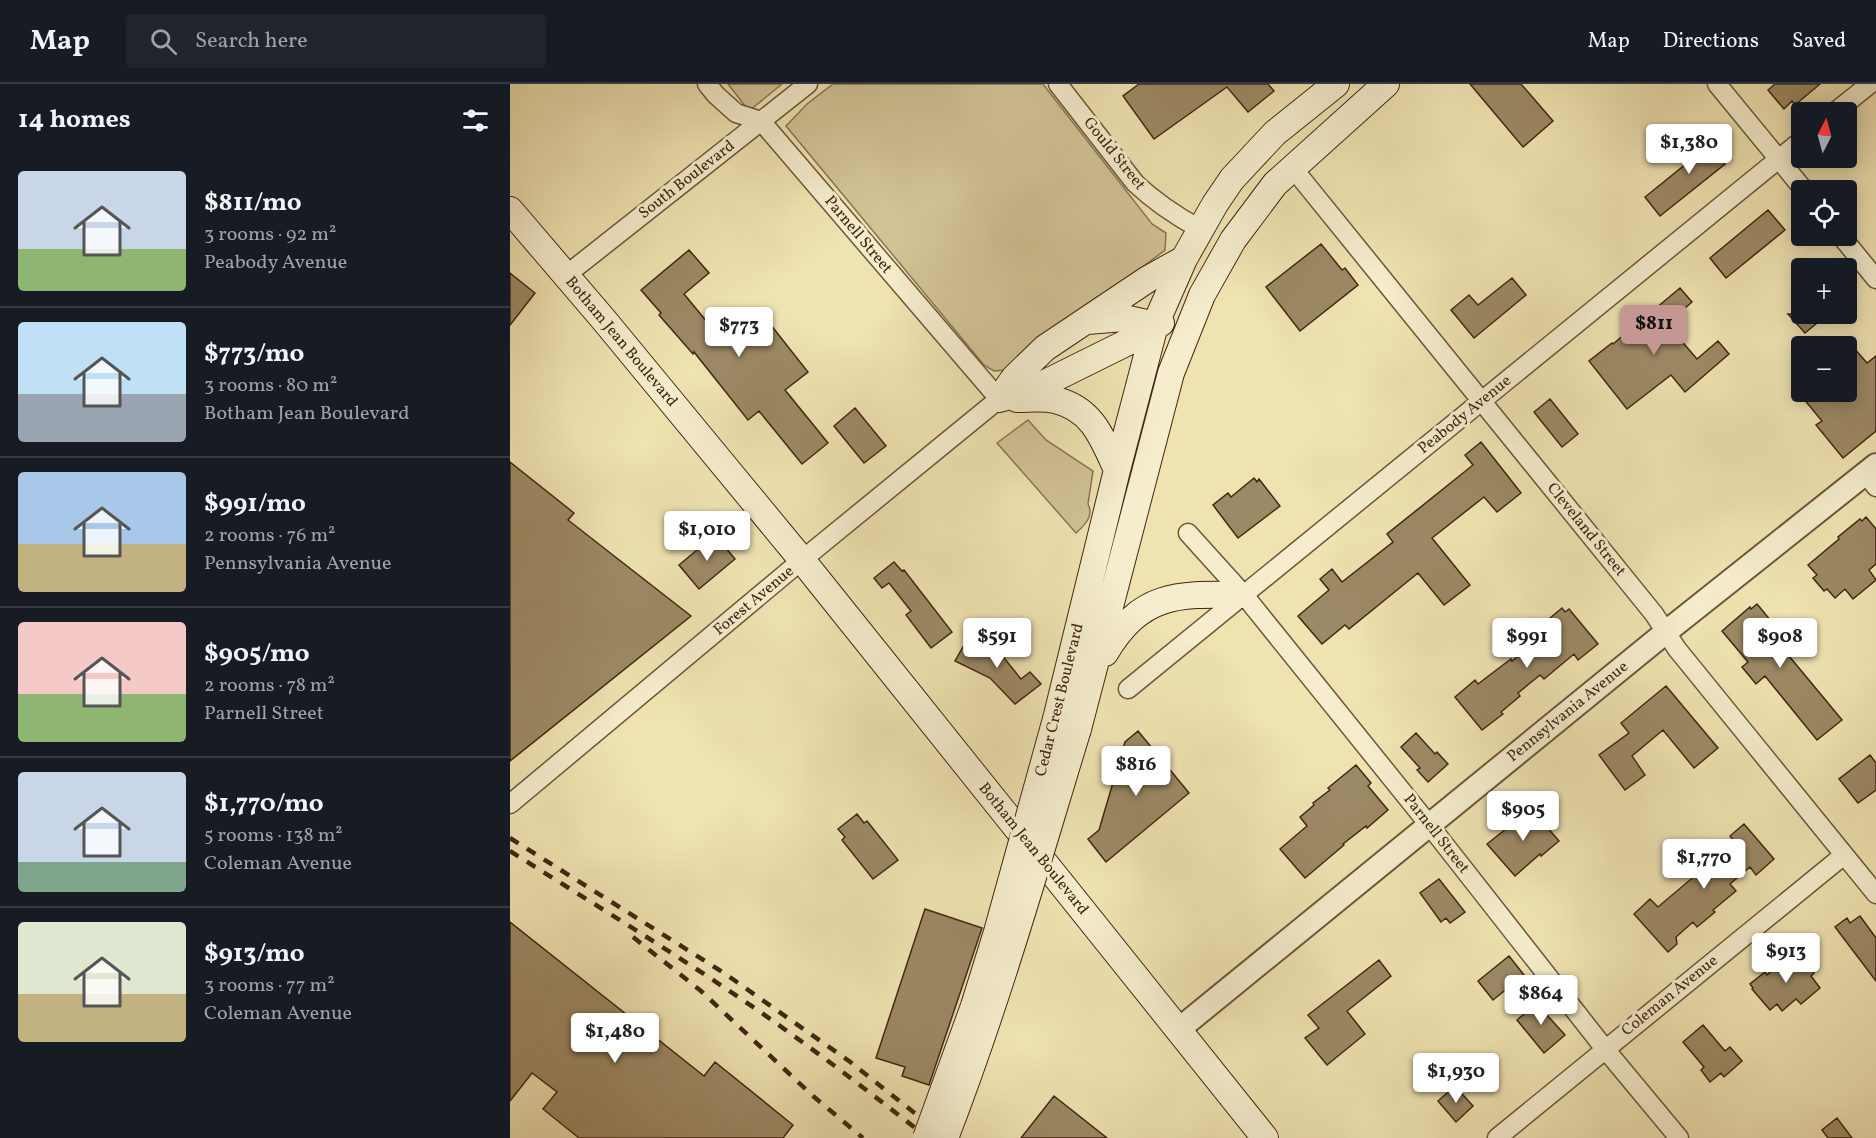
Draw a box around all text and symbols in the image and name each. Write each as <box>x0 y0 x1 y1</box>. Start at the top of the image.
search box <box>126 14 546 68</box>
text: Map <box>30 22 90 61</box>
icon: search <box>147 25 180 58</box>
text: Search here <box>195 26 308 57</box>
text: Map <box>1588 27 1630 56</box>
text: Directions <box>1663 27 1759 56</box>
text: Saved <box>1792 27 1846 56</box>
text: 14 homes <box>18 102 131 138</box>
north arrow <box>1791 102 1857 168</box>
map controls <box>1791 102 1857 402</box>
icon: filters <box>459 104 492 137</box>
street label: Gould Street <box>1078 113 1151 195</box>
pin: $1,380 <box>1640 124 1738 175</box>
text: $1,380 <box>1660 129 1718 157</box>
street label: South Boulevard <box>634 135 740 225</box>
button: locate <box>1791 180 1857 246</box>
text: $811/mo <box>204 185 302 221</box>
street label: Parnell Street <box>819 191 897 279</box>
icon: home <box>66 195 138 267</box>
text: 3 rooms · 92 m² <box>204 221 336 249</box>
text: Peabody Avenue <box>204 249 347 277</box>
button: + <box>1791 258 1857 324</box>
street label: Botham Jean Boulevard <box>560 272 682 412</box>
pin: $811 <box>1618 305 1690 356</box>
pin: $773 <box>703 307 775 358</box>
text: $811 <box>1635 310 1673 338</box>
text: $773 <box>719 312 759 340</box>
text: $773/mo <box>204 336 304 372</box>
button: − <box>1791 336 1857 402</box>
icon: home <box>66 346 138 418</box>
street label: Peabody Avenue <box>1414 370 1516 460</box>
text: 3 rooms · 80 m² <box>204 372 337 400</box>
text: Botham Jean Boulevard <box>204 400 409 428</box>
street label: Cleveland Street <box>1541 478 1631 582</box>
text: $991/mo <box>204 486 306 522</box>
icon: home <box>66 496 138 568</box>
pin: $1,010 <box>658 511 756 562</box>
text: $1,010 <box>678 516 736 544</box>
text: 2 rooms · 76 m² <box>204 522 336 550</box>
text: Pennsylvania Avenue <box>204 550 391 578</box>
street label: Forest Avenue <box>709 561 799 641</box>
pin: $591 <box>961 618 1033 669</box>
pin: $991 <box>1491 618 1563 669</box>
pin: $908 <box>1744 618 1816 669</box>
street label: Cedar Crest Boulevard <box>1030 621 1090 779</box>
text: $591 <box>977 623 1017 651</box>
text: $991 <box>1506 623 1548 651</box>
text: $908 <box>1757 623 1803 651</box>
text: $905/mo <box>204 636 310 672</box>
icon: home <box>66 646 138 718</box>
street label: Pennsylvania Avenue <box>1503 656 1633 768</box>
text: 2 rooms · 78 m² <box>204 672 335 700</box>
text: Parnell Street <box>204 700 324 728</box>
pin: $816 <box>1100 746 1172 797</box>
text: $816 <box>1115 751 1157 779</box>
street label: Botham Jean Boulevard <box>973 778 1093 920</box>
text: $1,770/mo <box>204 786 324 822</box>
street label: Parnell Street <box>1398 789 1474 879</box>
pin: $905 <box>1487 791 1559 842</box>
icon: home <box>66 796 138 868</box>
text: $905 <box>1501 796 1545 824</box>
text: 5 rooms · 138 m² <box>204 822 343 850</box>
pin: $1,770 <box>1655 839 1753 890</box>
text: $1,770 <box>1676 844 1732 872</box>
text: Coleman Avenue <box>204 850 352 878</box>
pin: $913 <box>1750 933 1822 984</box>
text: $913/mo <box>204 936 305 972</box>
text: $913 <box>1766 938 1806 966</box>
icon: home <box>66 946 138 1018</box>
street label: Coleman Avenue <box>1617 950 1723 1042</box>
text: 3 rooms · 77 m² <box>204 972 335 1000</box>
pin: $864 <box>1505 975 1577 1026</box>
text: $864 <box>1519 980 1563 1008</box>
text: Coleman Avenue <box>204 1000 352 1028</box>
pin: $1,480 <box>566 1013 664 1064</box>
text: $1,480 <box>585 1018 645 1046</box>
pin: $1,930 <box>1407 1053 1505 1104</box>
text: $1,930 <box>1427 1058 1485 1086</box>

